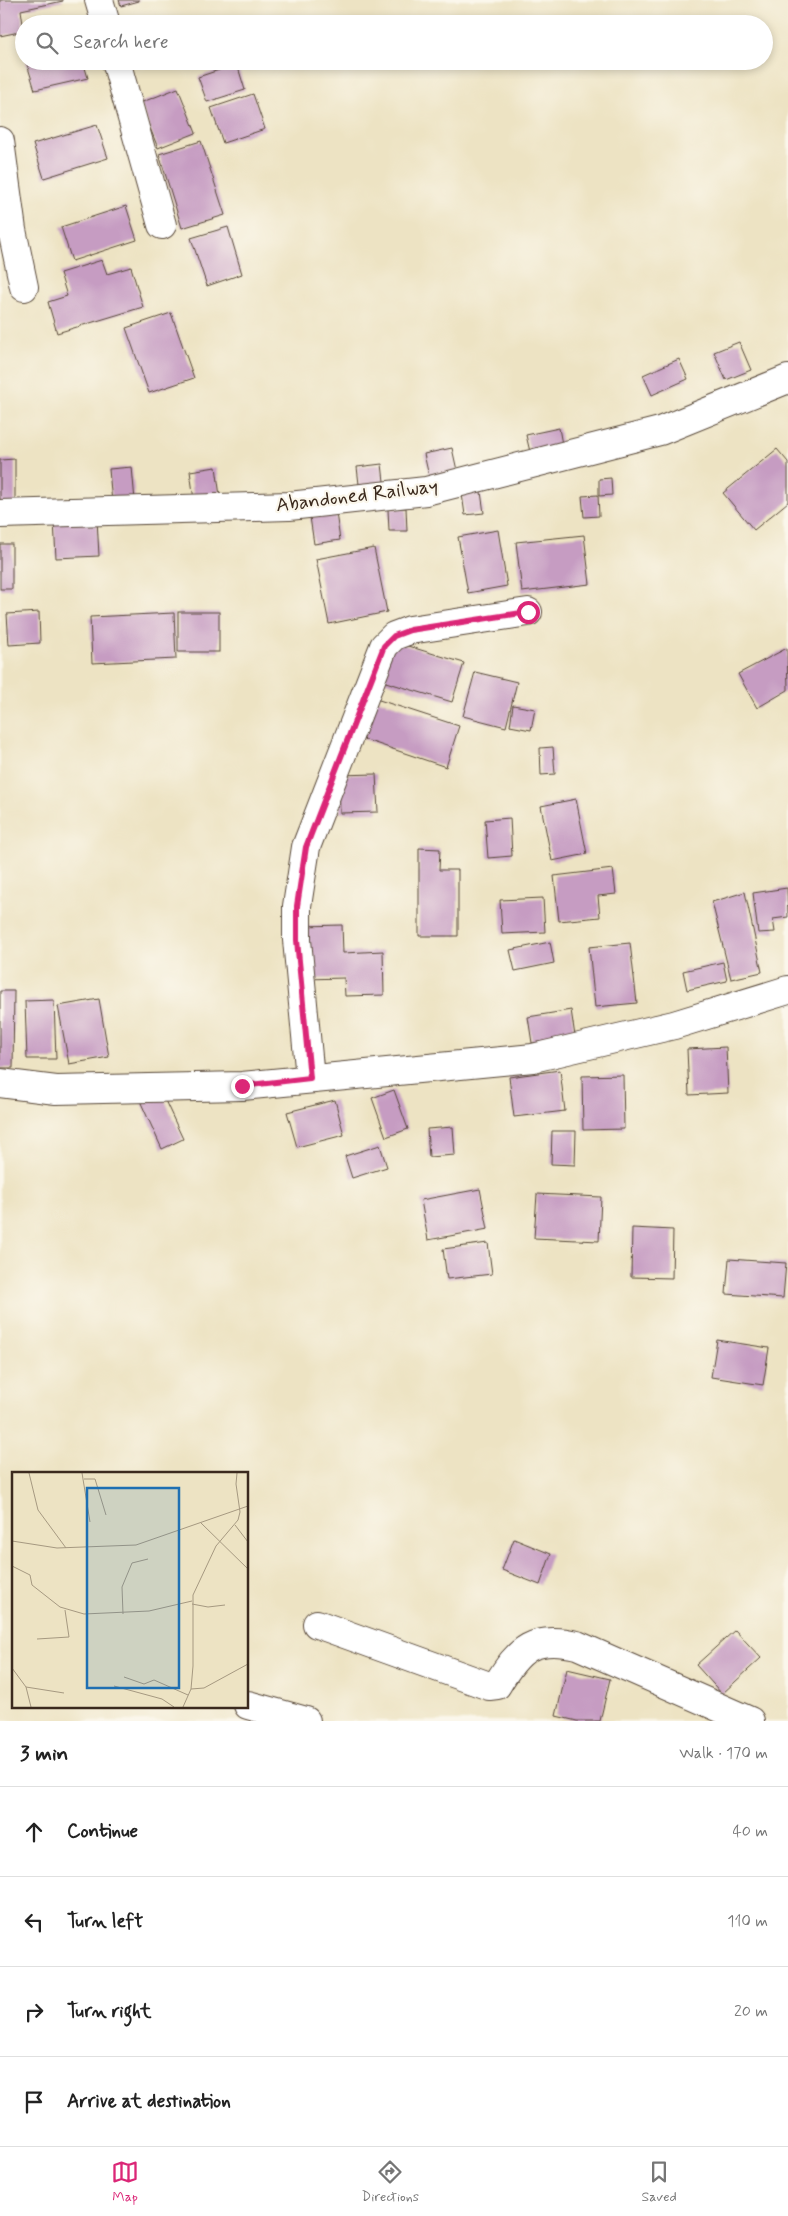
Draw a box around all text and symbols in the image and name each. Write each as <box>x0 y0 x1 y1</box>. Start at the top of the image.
search box <box>15 15 773 70</box>
icon: search <box>33 29 61 57</box>
text: Search here <box>73 30 169 55</box>
street label: Abandoned Railway <box>274 473 440 519</box>
route start <box>517 601 540 624</box>
route end <box>231 1075 254 1098</box>
inset map <box>12 1472 249 1708</box>
text: 3 min <box>20 1740 68 1768</box>
text: Walk · 170 m <box>679 1743 768 1764</box>
icon: ahead <box>20 1818 48 1846</box>
text: Continue <box>67 1819 138 1844</box>
text: 40 m <box>732 1821 768 1842</box>
icon: left <box>20 1908 48 1936</box>
text: Turn left <box>67 1909 143 1934</box>
text: 110 m <box>727 1911 768 1932</box>
icon: right <box>20 1998 48 2026</box>
text: Turn right <box>67 1999 151 2024</box>
text: 20 m <box>734 2001 768 2022</box>
icon: arrive <box>20 2088 48 2116</box>
text: Arrive at destination <box>67 2089 231 2114</box>
tab: Map <box>111 2158 139 2206</box>
tab: Directions <box>362 2158 419 2206</box>
tab: Saved <box>641 2158 677 2206</box>

